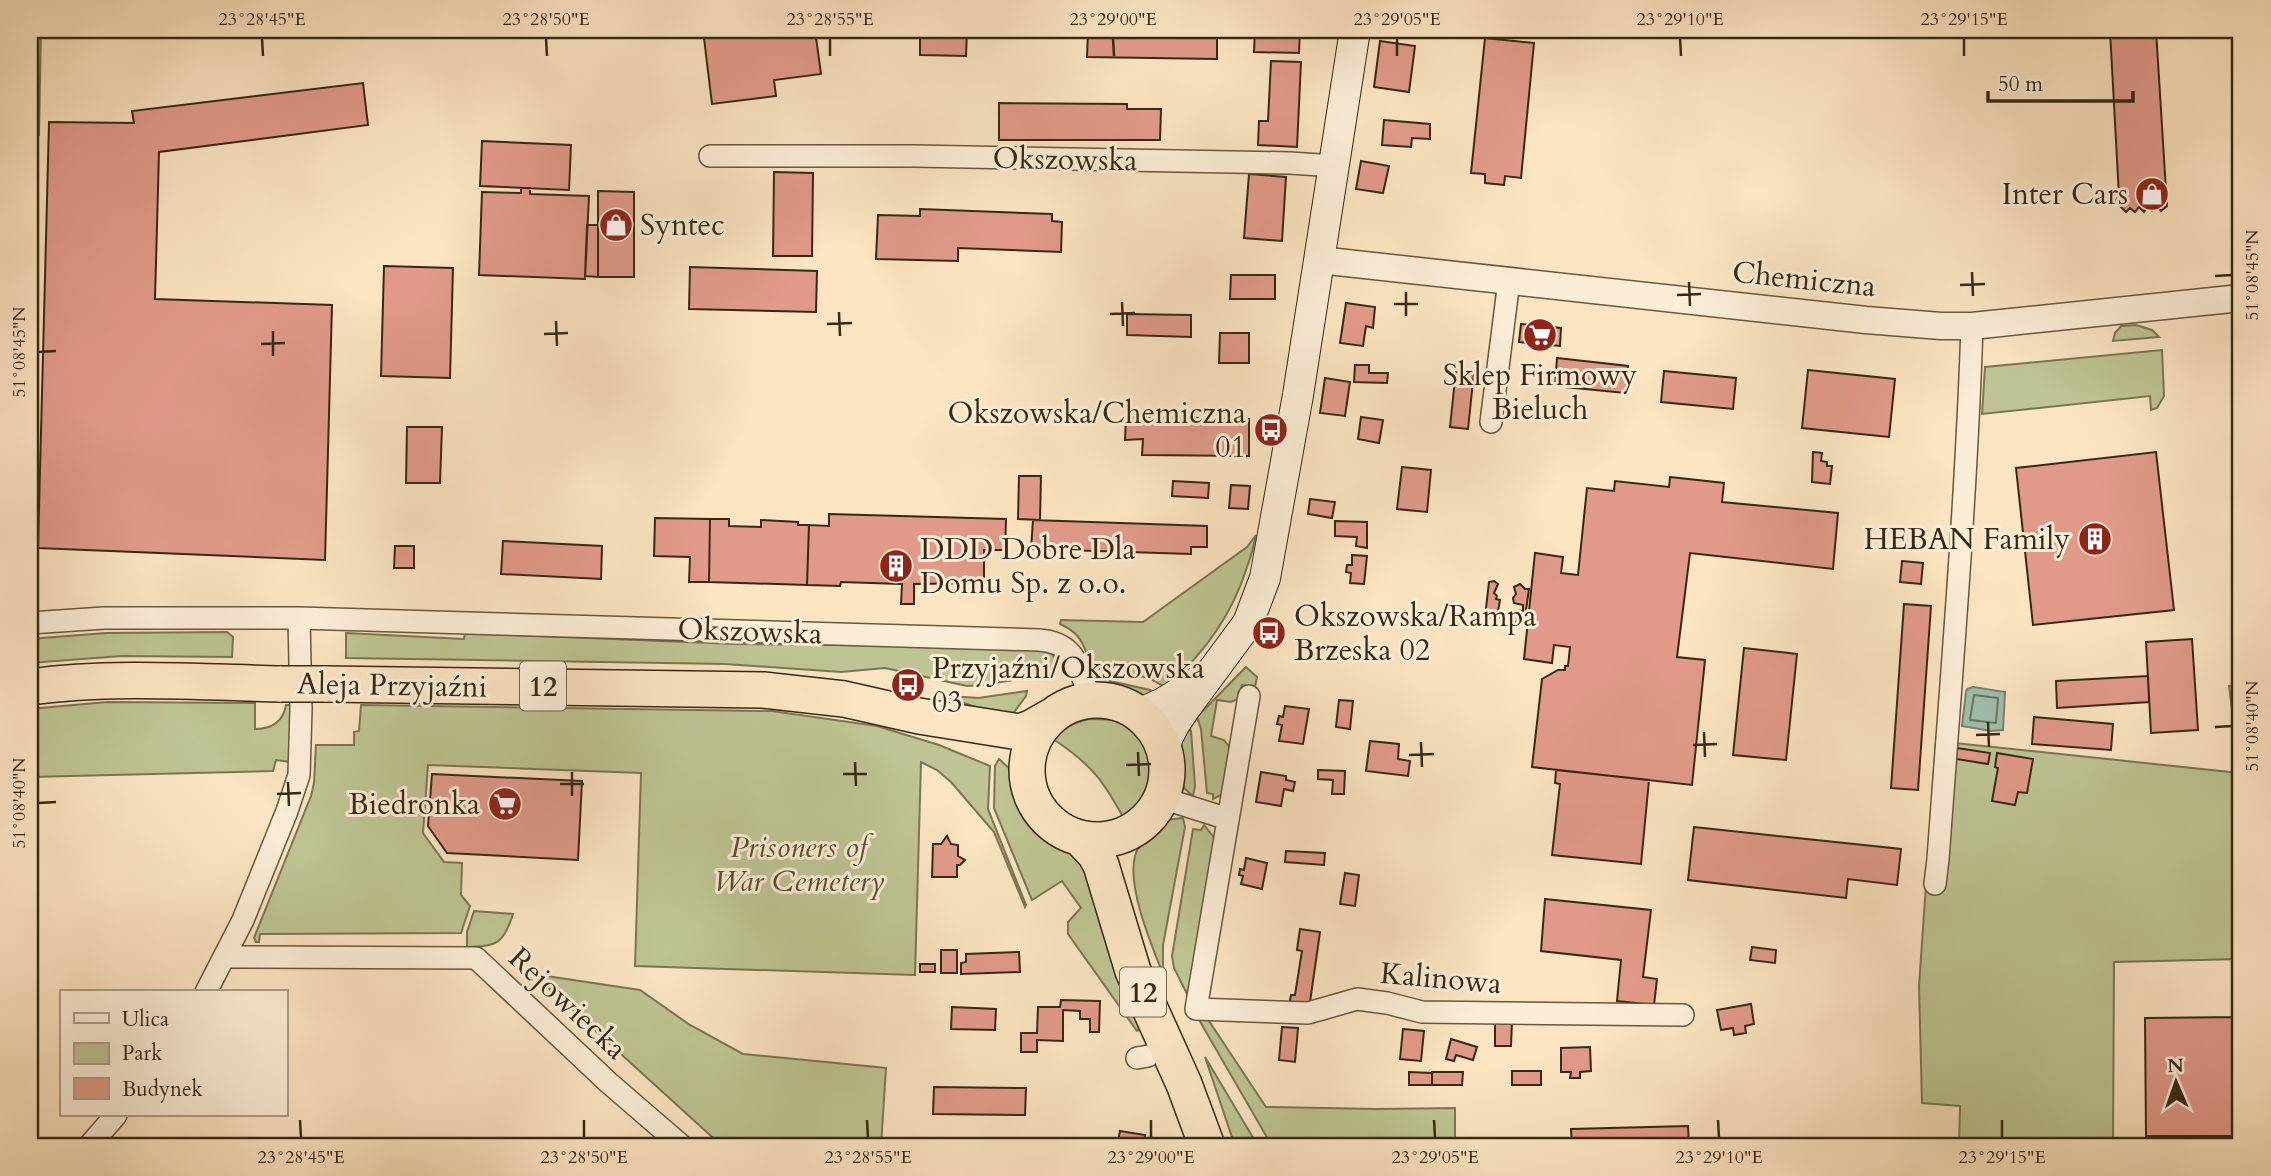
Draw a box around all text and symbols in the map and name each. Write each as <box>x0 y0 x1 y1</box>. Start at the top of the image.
text: 23°28'45"E <box>218 7 306 32</box>
text: 23°28'50"E <box>502 7 590 32</box>
text: 23°28'55"E <box>786 7 874 32</box>
text: 23°29'00"E <box>1069 7 1157 32</box>
text: 23°29'05"E <box>1353 7 1441 32</box>
text: 23°29'10"E <box>1636 7 1724 32</box>
text: 23°29'15"E <box>1920 7 2008 32</box>
scale bar <box>1988 60 2133 104</box>
text: 50 m <box>1998 70 2043 99</box>
street label: Okszowska <box>992 138 1138 181</box>
place label: Inter Cars <box>2002 174 2128 215</box>
shop icon: Inter Cars <box>2133 175 2171 213</box>
place label: Syntec <box>640 205 725 246</box>
shop icon: Syntec <box>597 206 635 244</box>
text: 51°08'45"N <box>2240 229 2265 321</box>
street label: Chemiczna <box>1730 252 1878 307</box>
text: 51°08'45"N <box>7 306 32 398</box>
supermarket icon: Sklep Firmowy Bieluch <box>1521 316 1559 354</box>
place label: Sklep Firmowy Bieluch <box>1443 355 1637 430</box>
place label: Okszowska/Chemiczna 01 <box>948 393 1246 468</box>
bus stop icon: Okszowska/Chemiczna 01 <box>1252 411 1290 449</box>
place label: HEBAN Family <box>1864 519 2070 560</box>
building icon: HEBAN Family <box>2076 520 2114 558</box>
place label: DDD Dobre Dla Domu Sp. z o.o. <box>920 529 1136 604</box>
building icon: DDD Dobre Dla Domu Sp. z o.o. <box>877 547 915 585</box>
place label: Okszowska/Rampa Brzeska 02 <box>1294 596 1537 671</box>
street label: Okszowska <box>677 608 823 655</box>
bus stop icon: Okszowska/Rampa Brzeska 02 <box>1250 614 1288 652</box>
place label: Przyjaźni/Okszowska 03 <box>932 648 1205 723</box>
road number: 12 <box>520 662 566 710</box>
street label: Aleja Przyjaźni <box>296 663 487 708</box>
bus stop icon: Przyjaźni/Okszowska 03 <box>889 666 927 704</box>
text: 51°08'40"N <box>2240 680 2265 772</box>
text: 51°08'40"N <box>7 757 32 849</box>
place label: Biedronka <box>348 784 480 825</box>
supermarket icon: Biedronka <box>486 785 524 823</box>
park label: Prisoners of War Cemetery <box>714 827 885 902</box>
street label: Rejowiecka <box>500 938 636 1069</box>
street label: Kalinowa <box>1379 953 1503 1004</box>
road number: 12 <box>1120 968 1166 1016</box>
legend <box>60 990 287 1116</box>
text: Ulica <box>122 1005 169 1034</box>
text: Park <box>122 1039 163 1068</box>
north arrow <box>2142 1046 2212 1116</box>
text: N <box>2167 1053 2185 1079</box>
text: Budynek <box>122 1075 204 1104</box>
text: 23°28'45"E <box>257 1145 345 1170</box>
text: 23°28'50"E <box>540 1145 628 1170</box>
text: 23°28'55"E <box>824 1145 912 1170</box>
text: 23°29'00"E <box>1107 1145 1195 1170</box>
text: 23°29'05"E <box>1391 1145 1479 1170</box>
text: 23°29'10"E <box>1675 1145 1763 1170</box>
text: 23°29'15"E <box>1958 1145 2046 1170</box>

